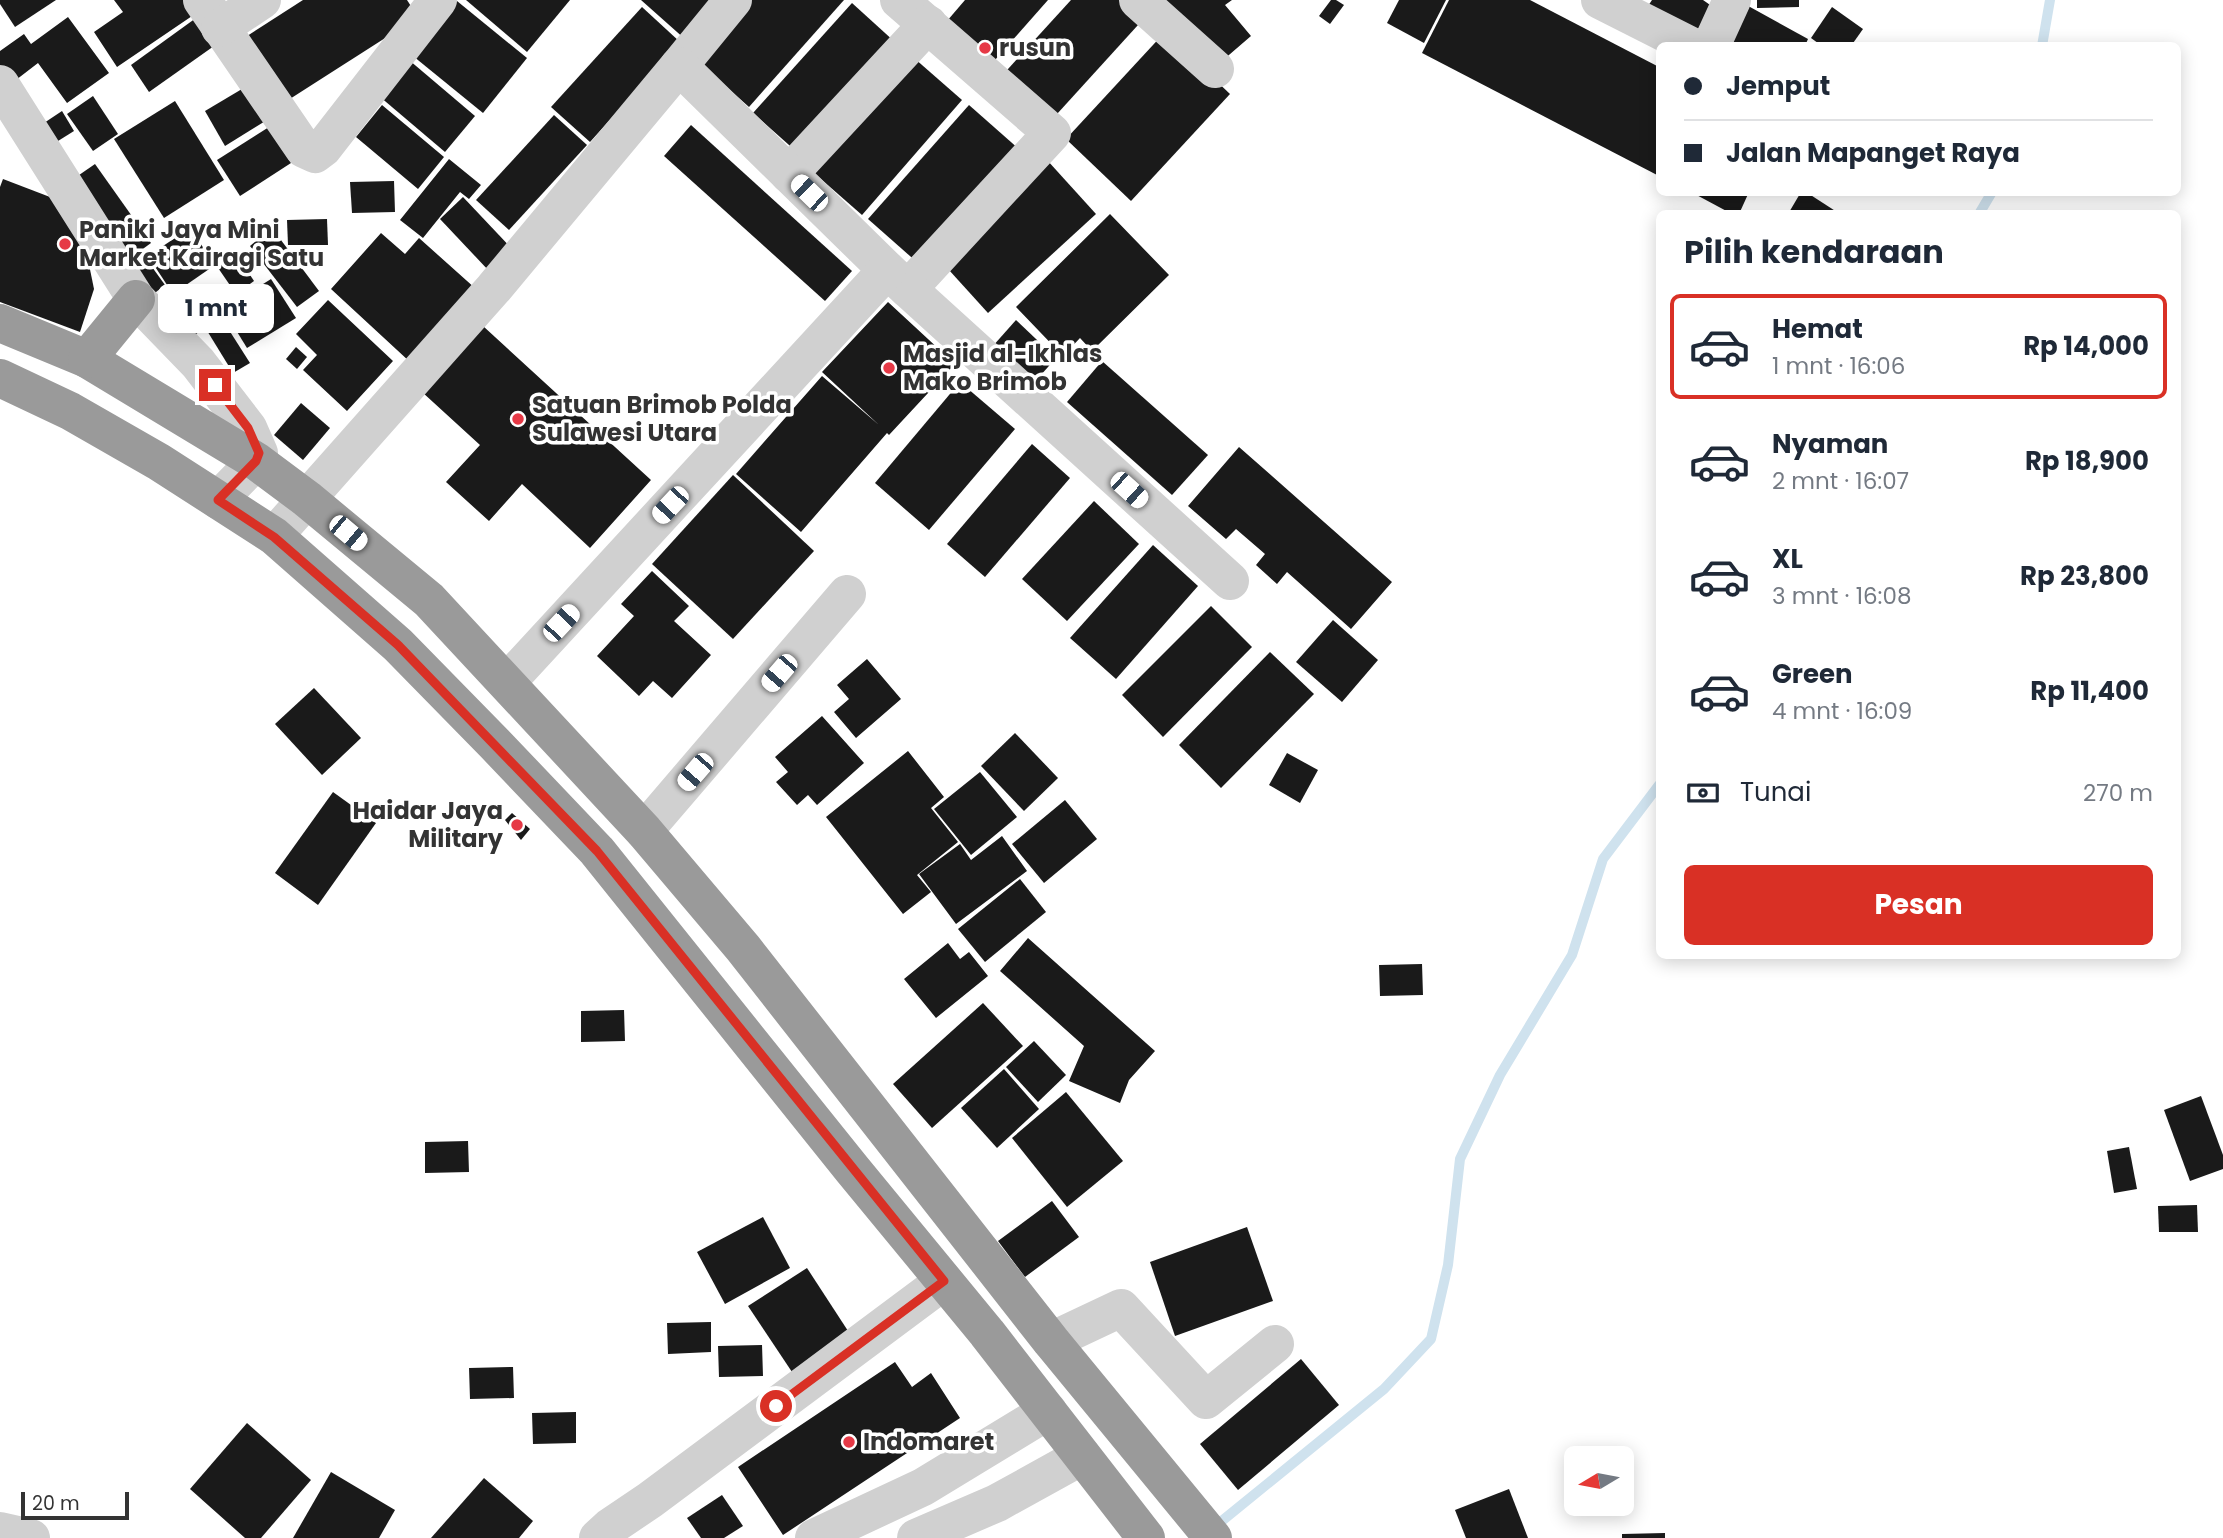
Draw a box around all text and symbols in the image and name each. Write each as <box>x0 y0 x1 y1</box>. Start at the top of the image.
place label: rusun <box>999 31 1071 64</box>
marker: rusun <box>977 40 993 56</box>
text: Jemput <box>1726 68 1830 104</box>
text: Jalan Mapanget Raya <box>1726 135 2020 171</box>
car <box>787 171 832 215</box>
place label: Paniki Jaya Mini Market Kairagi Satu <box>79 213 324 274</box>
text: Pilih kendaraan <box>1684 229 1944 274</box>
marker: Paniki Jaya Mini Market Kairagi Satu <box>57 236 73 252</box>
callout: 1 mnt <box>157 284 273 332</box>
text: 1 mnt <box>185 292 247 324</box>
text: Hemat <box>1772 311 1863 347</box>
icon: car <box>1688 315 1751 378</box>
text: Rp 14,000 <box>2023 328 2149 364</box>
place label: Masjid al-Ikhlas Mako Brimob <box>903 337 1102 398</box>
text: 1 mnt · 16:06 <box>1772 350 1905 382</box>
marker: Masjid al-Ikhlas Mako Brimob <box>881 360 897 376</box>
route end <box>199 369 231 401</box>
place label: Satuan Brimob Polda Sulawesi Utara <box>532 388 792 449</box>
marker: Satuan Brimob Polda Sulawesi Utara <box>510 411 526 427</box>
text: Nyaman <box>1772 426 1888 462</box>
icon: car <box>1688 430 1751 493</box>
text: Rp 18,900 <box>2025 443 2149 479</box>
text: 2 mnt · 16:07 <box>1772 465 1909 497</box>
car <box>1107 468 1152 512</box>
car <box>648 482 693 528</box>
car <box>326 511 371 555</box>
text: XL <box>1772 541 1803 577</box>
icon: car <box>1688 545 1751 608</box>
text: Rp 23,800 <box>2020 558 2149 594</box>
text: 3 mnt · 16:08 <box>1772 580 1911 612</box>
car <box>539 600 584 646</box>
car <box>758 650 801 696</box>
text: Green <box>1772 656 1853 692</box>
icon: car <box>1688 660 1751 723</box>
text: Rp 11,400 <box>2030 673 2149 709</box>
text: 4 mnt · 16:09 <box>1772 695 1912 727</box>
car <box>674 749 717 795</box>
icon: cash <box>1684 774 1722 812</box>
text: Tunai <box>1740 774 1811 810</box>
text: 270 m <box>2083 777 2153 809</box>
place label: Haidar Jaya Military <box>352 794 504 855</box>
marker: Haidar Jaya Military <box>509 817 525 833</box>
button: Pesan <box>1684 865 2153 945</box>
route start <box>760 1390 792 1422</box>
place label: Indomaret <box>863 1425 994 1458</box>
marker: Indomaret <box>841 1434 857 1450</box>
north arrow <box>1564 1446 1634 1516</box>
map controls <box>1564 1446 1634 1516</box>
scale bar <box>21 1489 130 1521</box>
text: 20 m <box>32 1490 80 1517</box>

